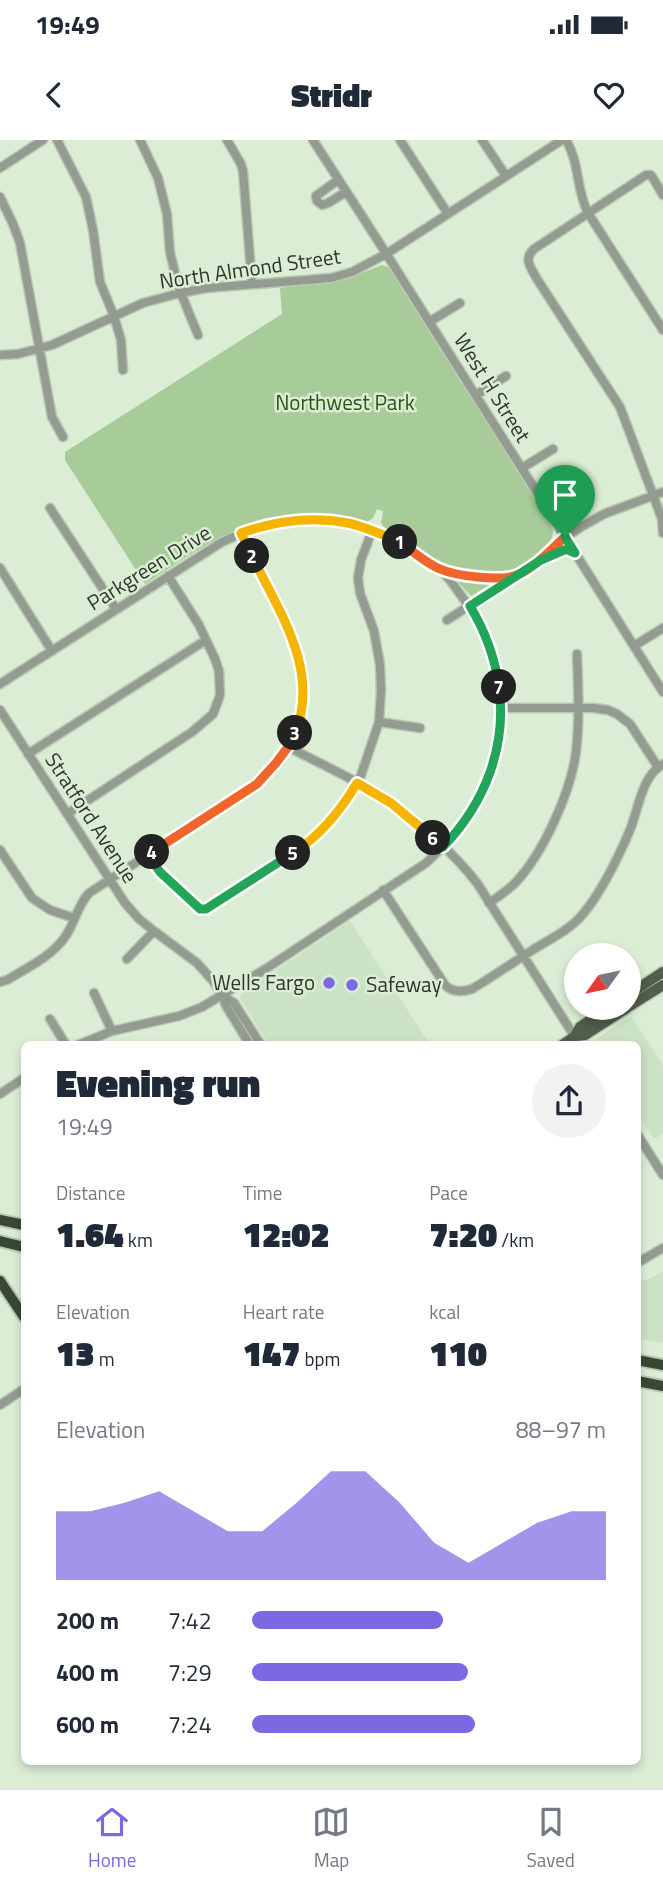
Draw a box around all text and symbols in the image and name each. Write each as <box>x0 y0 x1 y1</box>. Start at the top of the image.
text: 19:49 <box>35 5 100 44</box>
text: Stridr <box>291 71 372 119</box>
icon: back <box>35 76 73 114</box>
icon: heart <box>590 76 628 114</box>
street label: North Almond Street <box>157 239 343 297</box>
street label: West H Street <box>447 327 539 449</box>
park label: Northwest Park <box>275 386 415 418</box>
pin <box>535 465 595 537</box>
icon: arrive <box>546 476 584 514</box>
street label: Parkgreen Drive <box>80 516 217 618</box>
pin: 1 <box>382 524 418 560</box>
text: 1 <box>394 527 405 556</box>
pin: 2 <box>234 538 270 574</box>
text: 2 <box>246 541 257 570</box>
pin: 7 <box>482 670 516 704</box>
text: 7 <box>493 672 504 701</box>
pin: 3 <box>278 716 312 750</box>
text: 3 <box>289 718 300 747</box>
street label: Stratford Avenue <box>38 746 146 889</box>
pin: 6 <box>416 820 450 856</box>
text: 6 <box>427 823 438 852</box>
pin: 4 <box>134 834 170 870</box>
pin: 5 <box>276 836 310 870</box>
text: 4 <box>146 837 157 866</box>
text: 5 <box>287 838 298 867</box>
north arrow <box>564 943 640 1020</box>
map controls <box>564 943 641 1020</box>
place label: Wells Fargo <box>212 966 315 998</box>
place label: Safeway <box>366 968 442 1000</box>
marker: Wells Fargo <box>321 975 337 991</box>
marker: Safeway <box>344 977 360 993</box>
text: Evening run <box>56 1054 260 1112</box>
button: share <box>532 1064 606 1138</box>
text: 19:49 <box>56 1109 113 1144</box>
text: Distance <box>56 1178 125 1207</box>
text: Time <box>243 1178 282 1207</box>
text: Pace <box>429 1178 468 1207</box>
text: 1.64 <box>56 1207 124 1261</box>
text: 12:02 <box>243 1207 330 1261</box>
text: 7:20 <box>429 1207 497 1261</box>
text: km <box>124 1225 153 1254</box>
text: /km <box>497 1225 534 1254</box>
text: Elevation <box>56 1297 130 1326</box>
text: Heart rate <box>243 1297 324 1326</box>
text: kcal <box>429 1297 460 1326</box>
text: 13 <box>56 1326 95 1380</box>
text: 147 <box>243 1326 300 1380</box>
text: 110 <box>429 1326 487 1380</box>
text: m <box>95 1344 115 1373</box>
text: bpm <box>300 1344 341 1373</box>
text: Elevation <box>56 1412 145 1447</box>
text: 88–97 m <box>516 1412 606 1447</box>
text: 200 m <box>56 1603 119 1638</box>
text: 7:42 <box>168 1603 212 1638</box>
text: 400 m <box>56 1655 119 1690</box>
text: 7:29 <box>168 1655 212 1690</box>
text: 600 m <box>56 1707 119 1742</box>
text: 7:24 <box>168 1707 212 1742</box>
tab: Home <box>88 1803 136 1874</box>
tab: Map <box>312 1803 350 1874</box>
tab: Saved <box>527 1803 575 1874</box>

